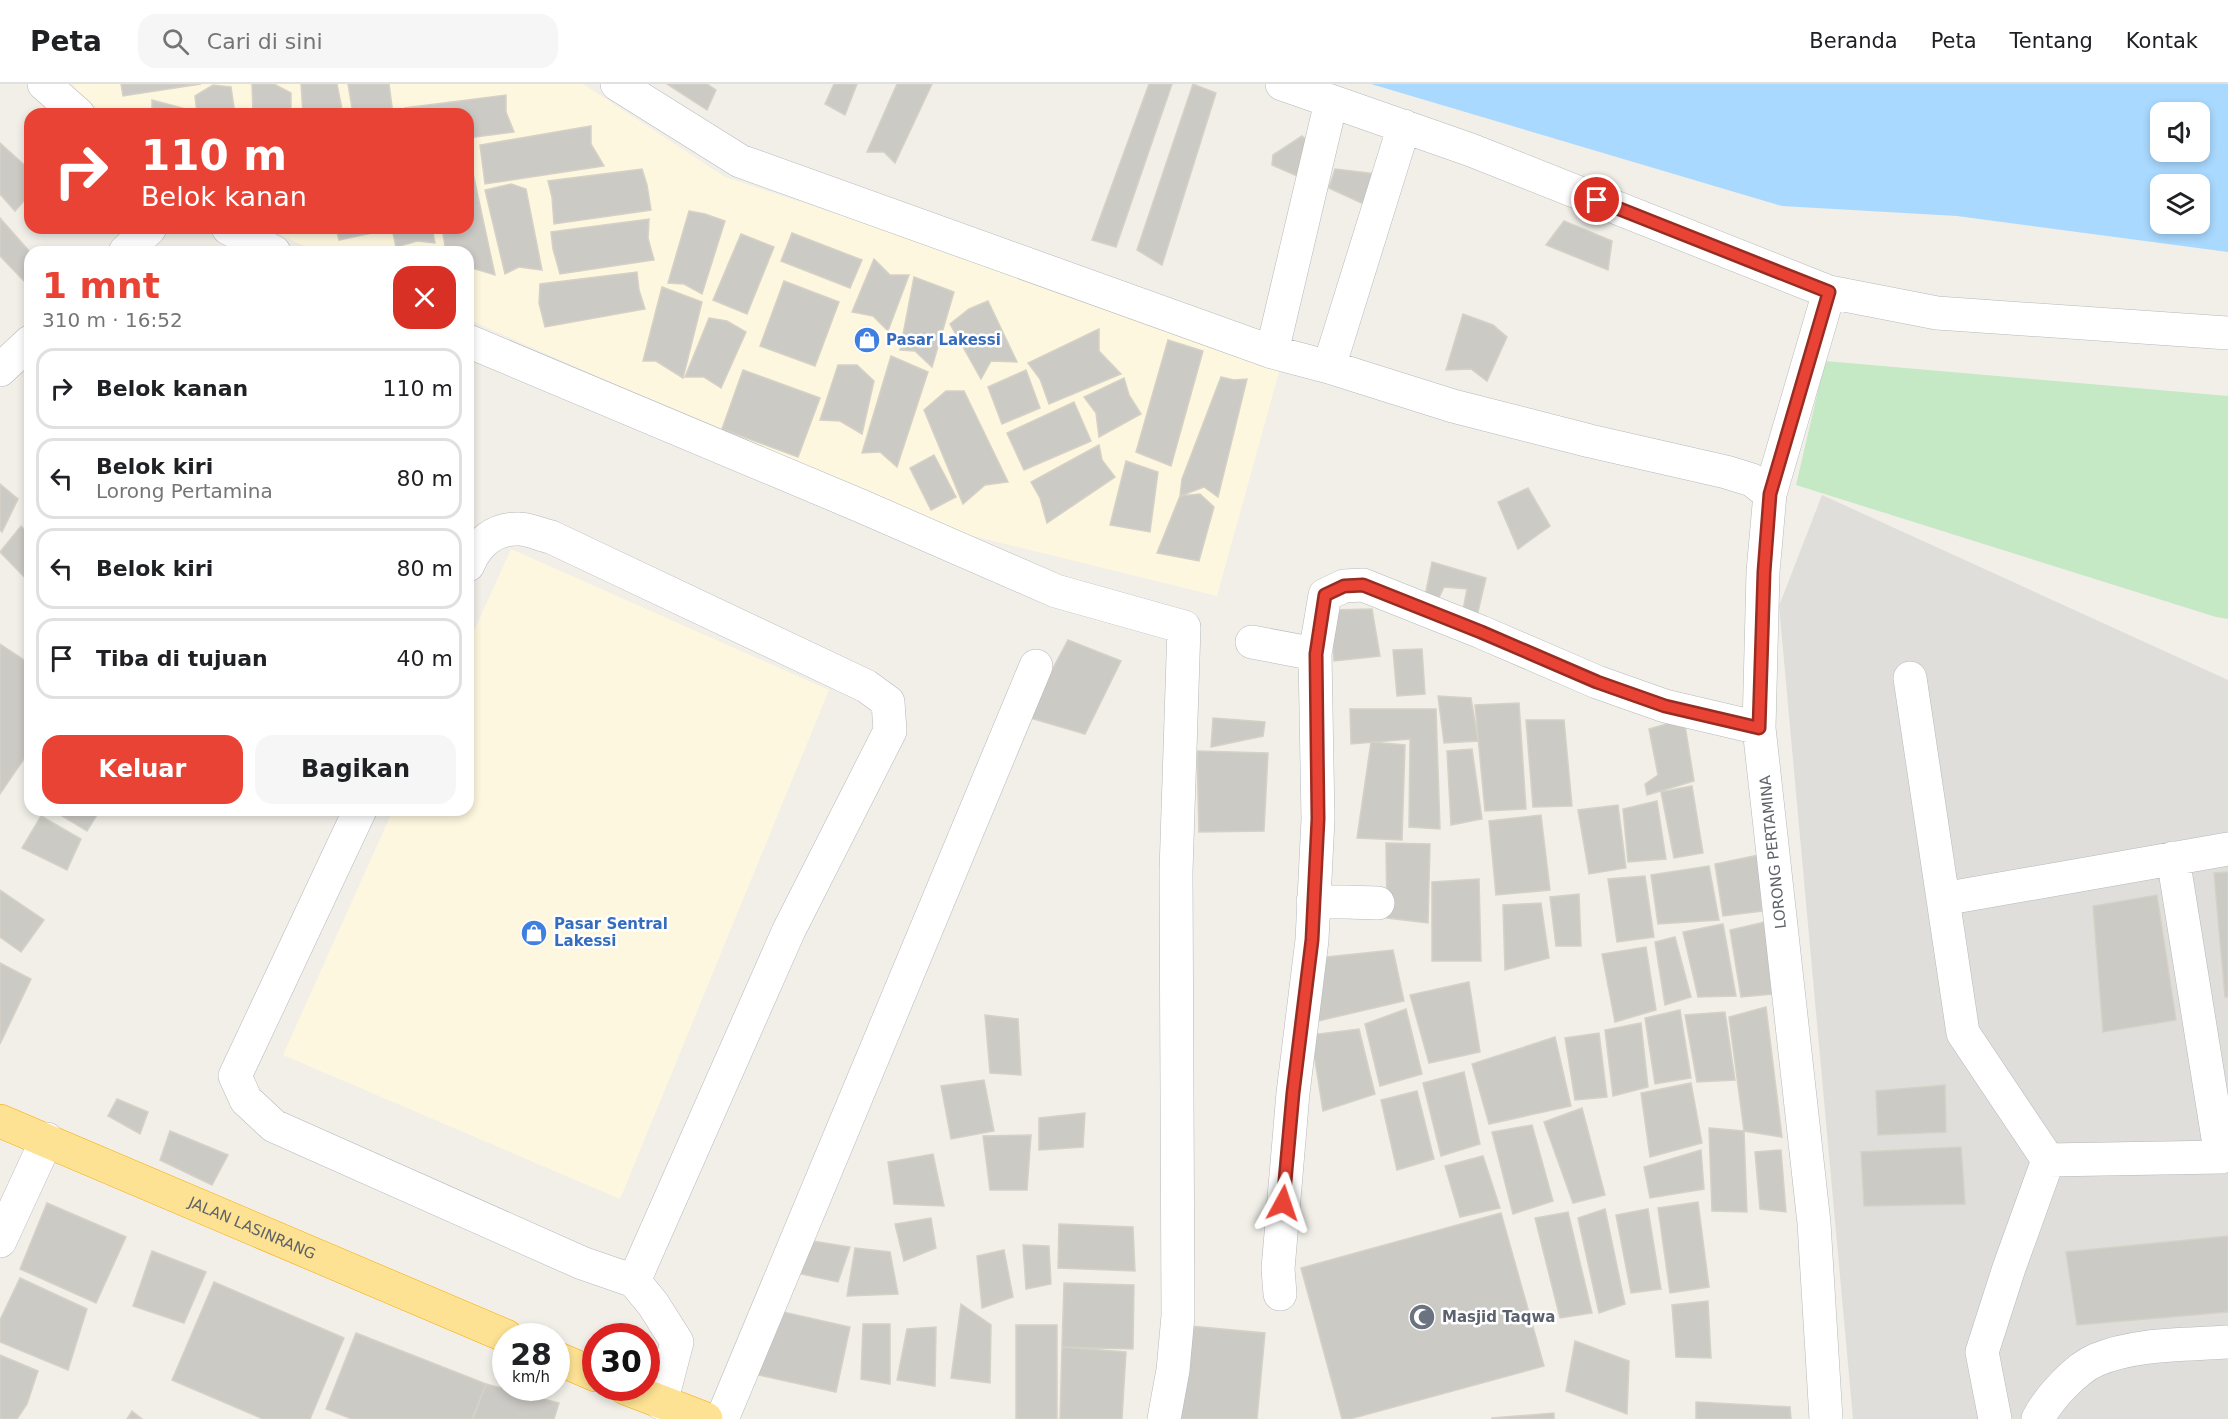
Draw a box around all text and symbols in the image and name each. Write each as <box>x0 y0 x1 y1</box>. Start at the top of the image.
search box <box>138 14 558 68</box>
text: Peta <box>30 25 102 58</box>
icon: search <box>159 25 192 58</box>
text: Cari di sini <box>207 29 323 54</box>
text: Beranda <box>1809 29 1898 53</box>
text: Peta <box>1931 29 1977 53</box>
text: Tentang <box>2010 29 2093 53</box>
text: Kontak <box>2126 29 2198 53</box>
map controls <box>2150 102 2210 234</box>
button: sound <box>2150 102 2210 162</box>
text: 110 m <box>141 131 287 180</box>
icon: right <box>42 132 120 210</box>
pin <box>1571 174 1622 225</box>
button: layers <box>2150 174 2210 234</box>
text: Belok kanan <box>141 181 307 212</box>
icon: arrive <box>1580 183 1613 216</box>
text: 1 mnt <box>42 265 160 306</box>
button: close <box>393 266 456 329</box>
text: 310 m · 16:52 <box>42 308 183 332</box>
shop icon: Pasar Lakessi <box>852 325 882 355</box>
place label: Pasar Lakessi <box>886 331 1001 349</box>
icon: right <box>45 372 78 405</box>
text: Belok kanan <box>96 376 248 401</box>
text: 110 m <box>383 376 453 401</box>
text: Belok kiri <box>96 454 213 479</box>
icon: left <box>45 462 78 495</box>
text: 80 m <box>397 466 453 491</box>
text: Lorong Pertamina <box>96 479 273 503</box>
icon: left <box>45 552 78 585</box>
text: Belok kiri <box>96 556 213 581</box>
text: 80 m <box>397 556 453 581</box>
icon: arrive <box>45 642 78 675</box>
text: Tiba di tujuan <box>96 646 268 671</box>
text: 40 m <box>397 646 453 671</box>
button: Keluar <box>42 735 243 804</box>
button: Bagikan <box>255 735 456 804</box>
street label: LORONG PERTAMINA <box>1756 774 1790 930</box>
place label: Pasar Sentral Lakessi <box>554 915 668 950</box>
shop icon: Pasar Sentral Lakessi <box>519 918 549 948</box>
position arrow <box>1251 1171 1315 1235</box>
street label: JALAN LASINRANG <box>185 1193 319 1263</box>
mosque icon: Masjid Taqwa <box>1407 1302 1437 1332</box>
place label: Masjid Taqwa <box>1442 1308 1555 1326</box>
speed limit sign: 30 <box>582 1323 660 1401</box>
text: 28 <box>510 1337 552 1372</box>
text: km/h <box>512 1368 550 1386</box>

